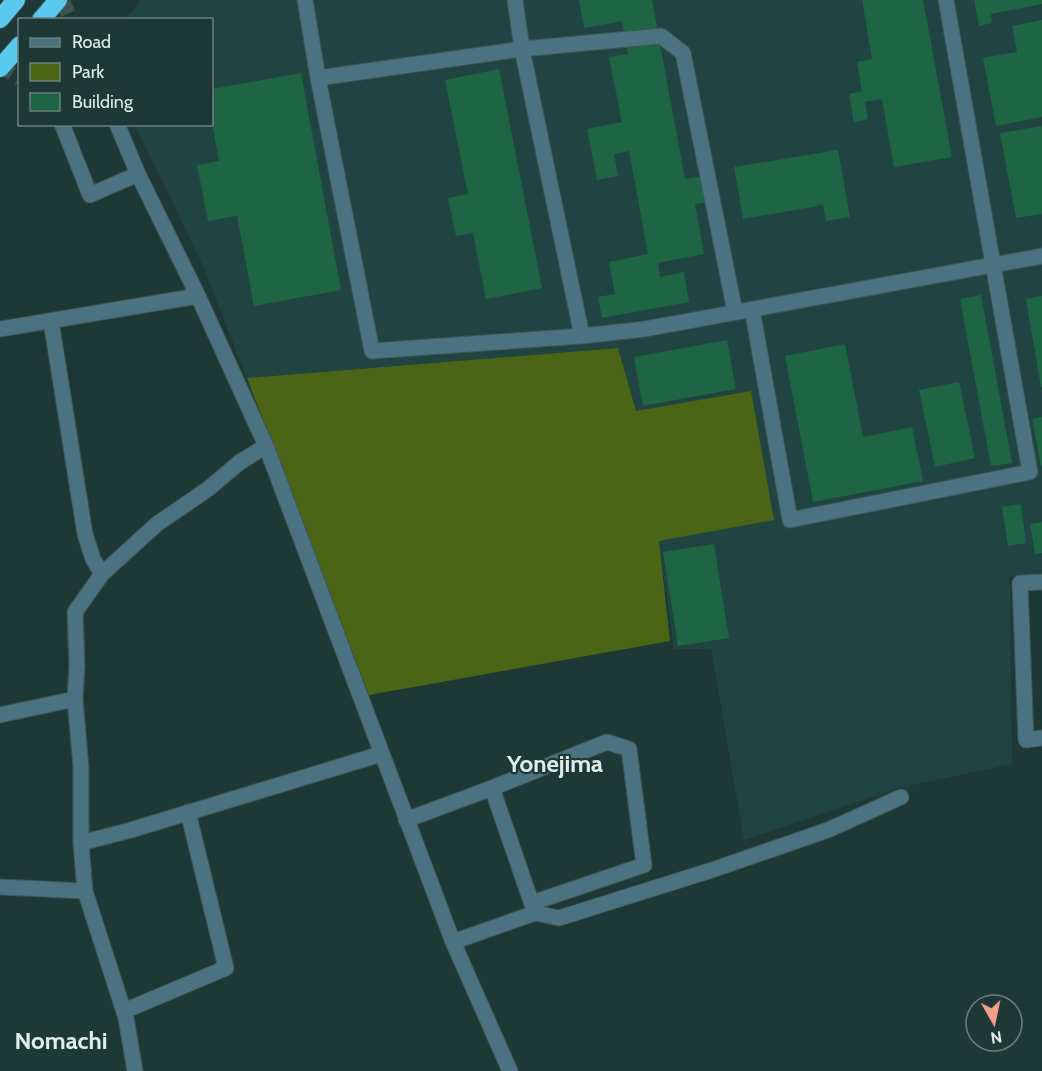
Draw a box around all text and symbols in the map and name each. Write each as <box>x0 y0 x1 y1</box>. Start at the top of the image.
legend <box>18 18 213 126</box>
text: Road <box>72 31 111 53</box>
text: Park <box>72 61 105 83</box>
text: Building <box>72 91 134 113</box>
district label: Yonejima <box>506 749 603 778</box>
north arrow <box>964 993 1024 1053</box>
district label: Nomachi <box>14 1026 108 1055</box>
text: N <box>989 1027 1003 1048</box>

